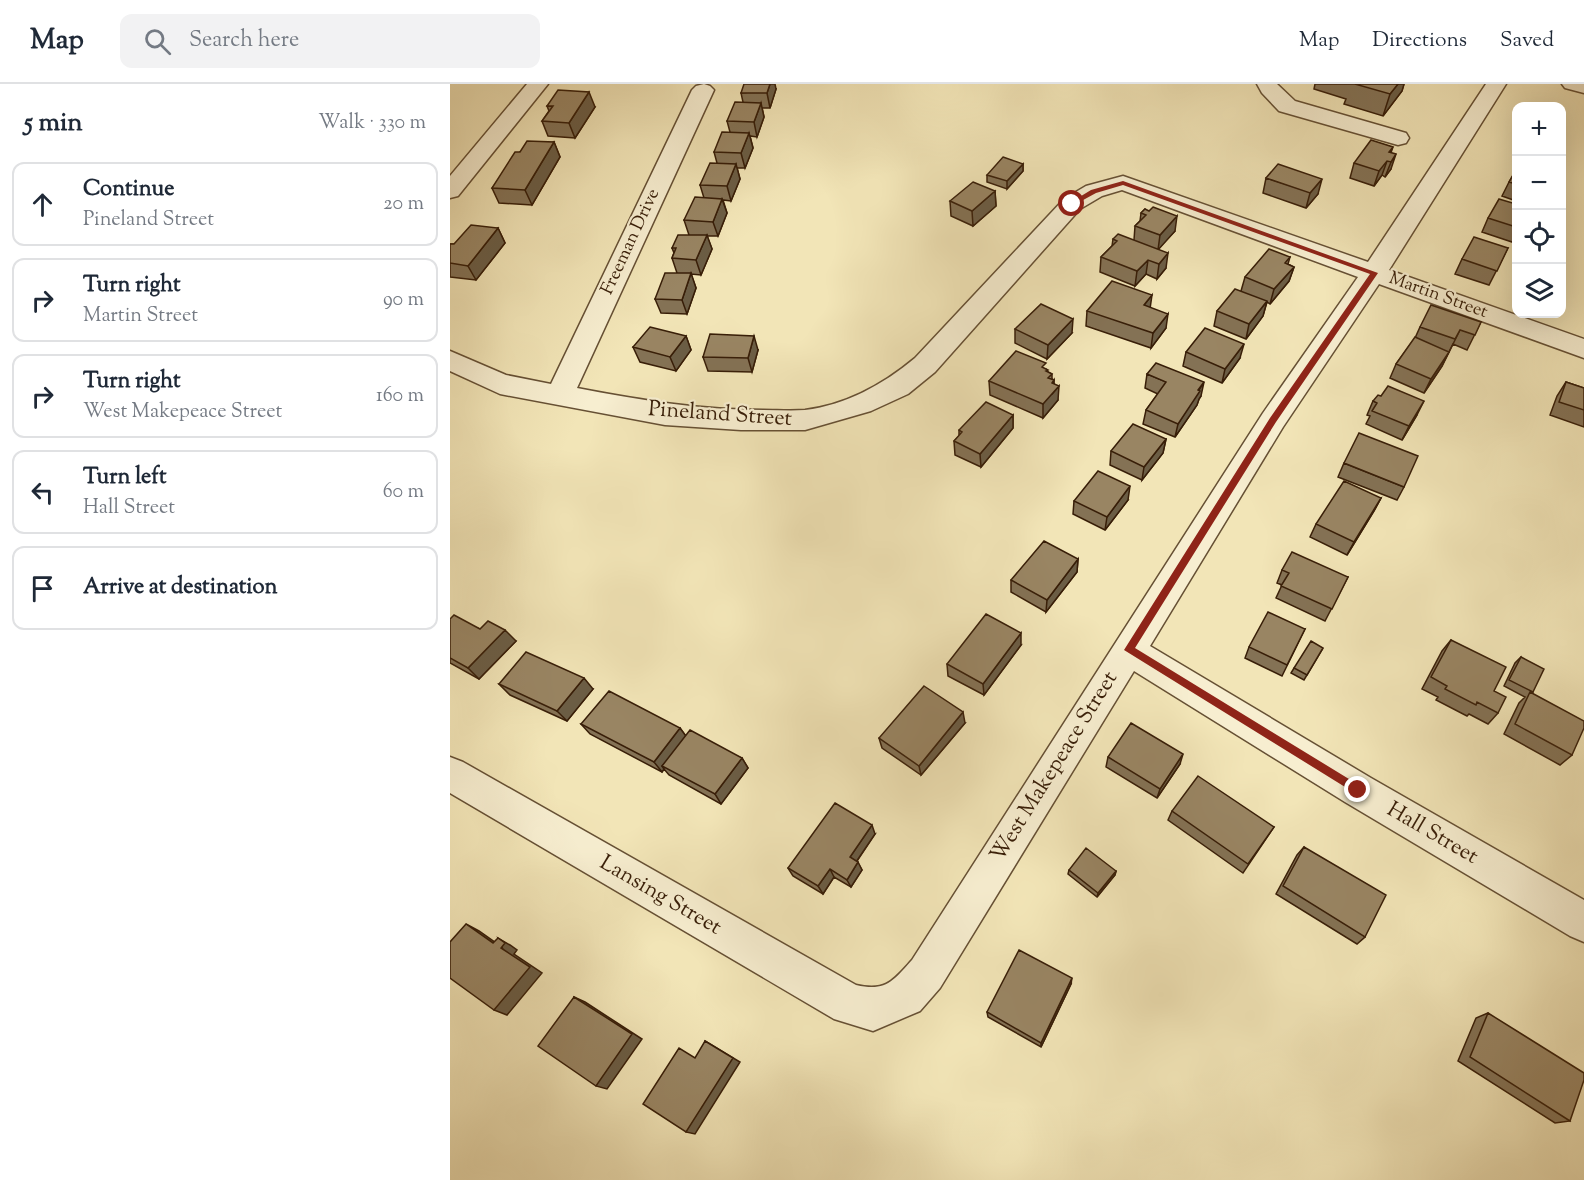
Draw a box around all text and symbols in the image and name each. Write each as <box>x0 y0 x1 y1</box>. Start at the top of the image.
search box <box>120 14 540 68</box>
text: Map <box>30 21 84 61</box>
icon: search <box>141 25 174 58</box>
text: Search here <box>189 25 299 57</box>
text: Map <box>1299 26 1339 56</box>
text: Directions <box>1372 26 1467 56</box>
text: Saved <box>1500 26 1554 56</box>
map controls <box>1512 102 1566 318</box>
button: + <box>1512 102 1566 156</box>
text: 5 min <box>24 105 83 142</box>
text: Walk · 330 m <box>318 109 426 138</box>
button: − <box>1512 156 1566 210</box>
text: Continue <box>83 174 174 206</box>
street label: Freeman Drive <box>595 185 667 299</box>
icon: ahead <box>26 188 59 221</box>
text: 20 m <box>383 190 424 219</box>
route start <box>1058 190 1084 216</box>
text: Pineland Street <box>83 206 214 235</box>
button: locate <box>1512 210 1566 264</box>
button: layers <box>1512 264 1566 318</box>
street label: Martin Street <box>1385 266 1491 326</box>
text: Turn right <box>83 270 180 302</box>
icon: right <box>26 284 59 317</box>
text: 90 m <box>383 286 424 315</box>
text: Martin Street <box>83 302 198 331</box>
text: Turn right <box>83 366 180 398</box>
icon: right <box>26 380 59 413</box>
text: 160 m <box>376 382 424 411</box>
street label: Pineland Street <box>647 394 794 436</box>
text: West Makepeace Street <box>83 398 282 427</box>
text: Turn left <box>83 462 166 494</box>
icon: left <box>26 476 59 509</box>
text: 60 m <box>383 478 424 507</box>
text: Hall Street <box>83 494 175 523</box>
icon: arrive <box>26 572 59 605</box>
text: Arrive at destination <box>83 572 278 604</box>
street label: West Makepeace Street <box>983 665 1127 868</box>
route end <box>1344 776 1370 802</box>
street label: Hall Street <box>1380 795 1484 873</box>
street label: Lansing Street <box>593 848 727 944</box>

